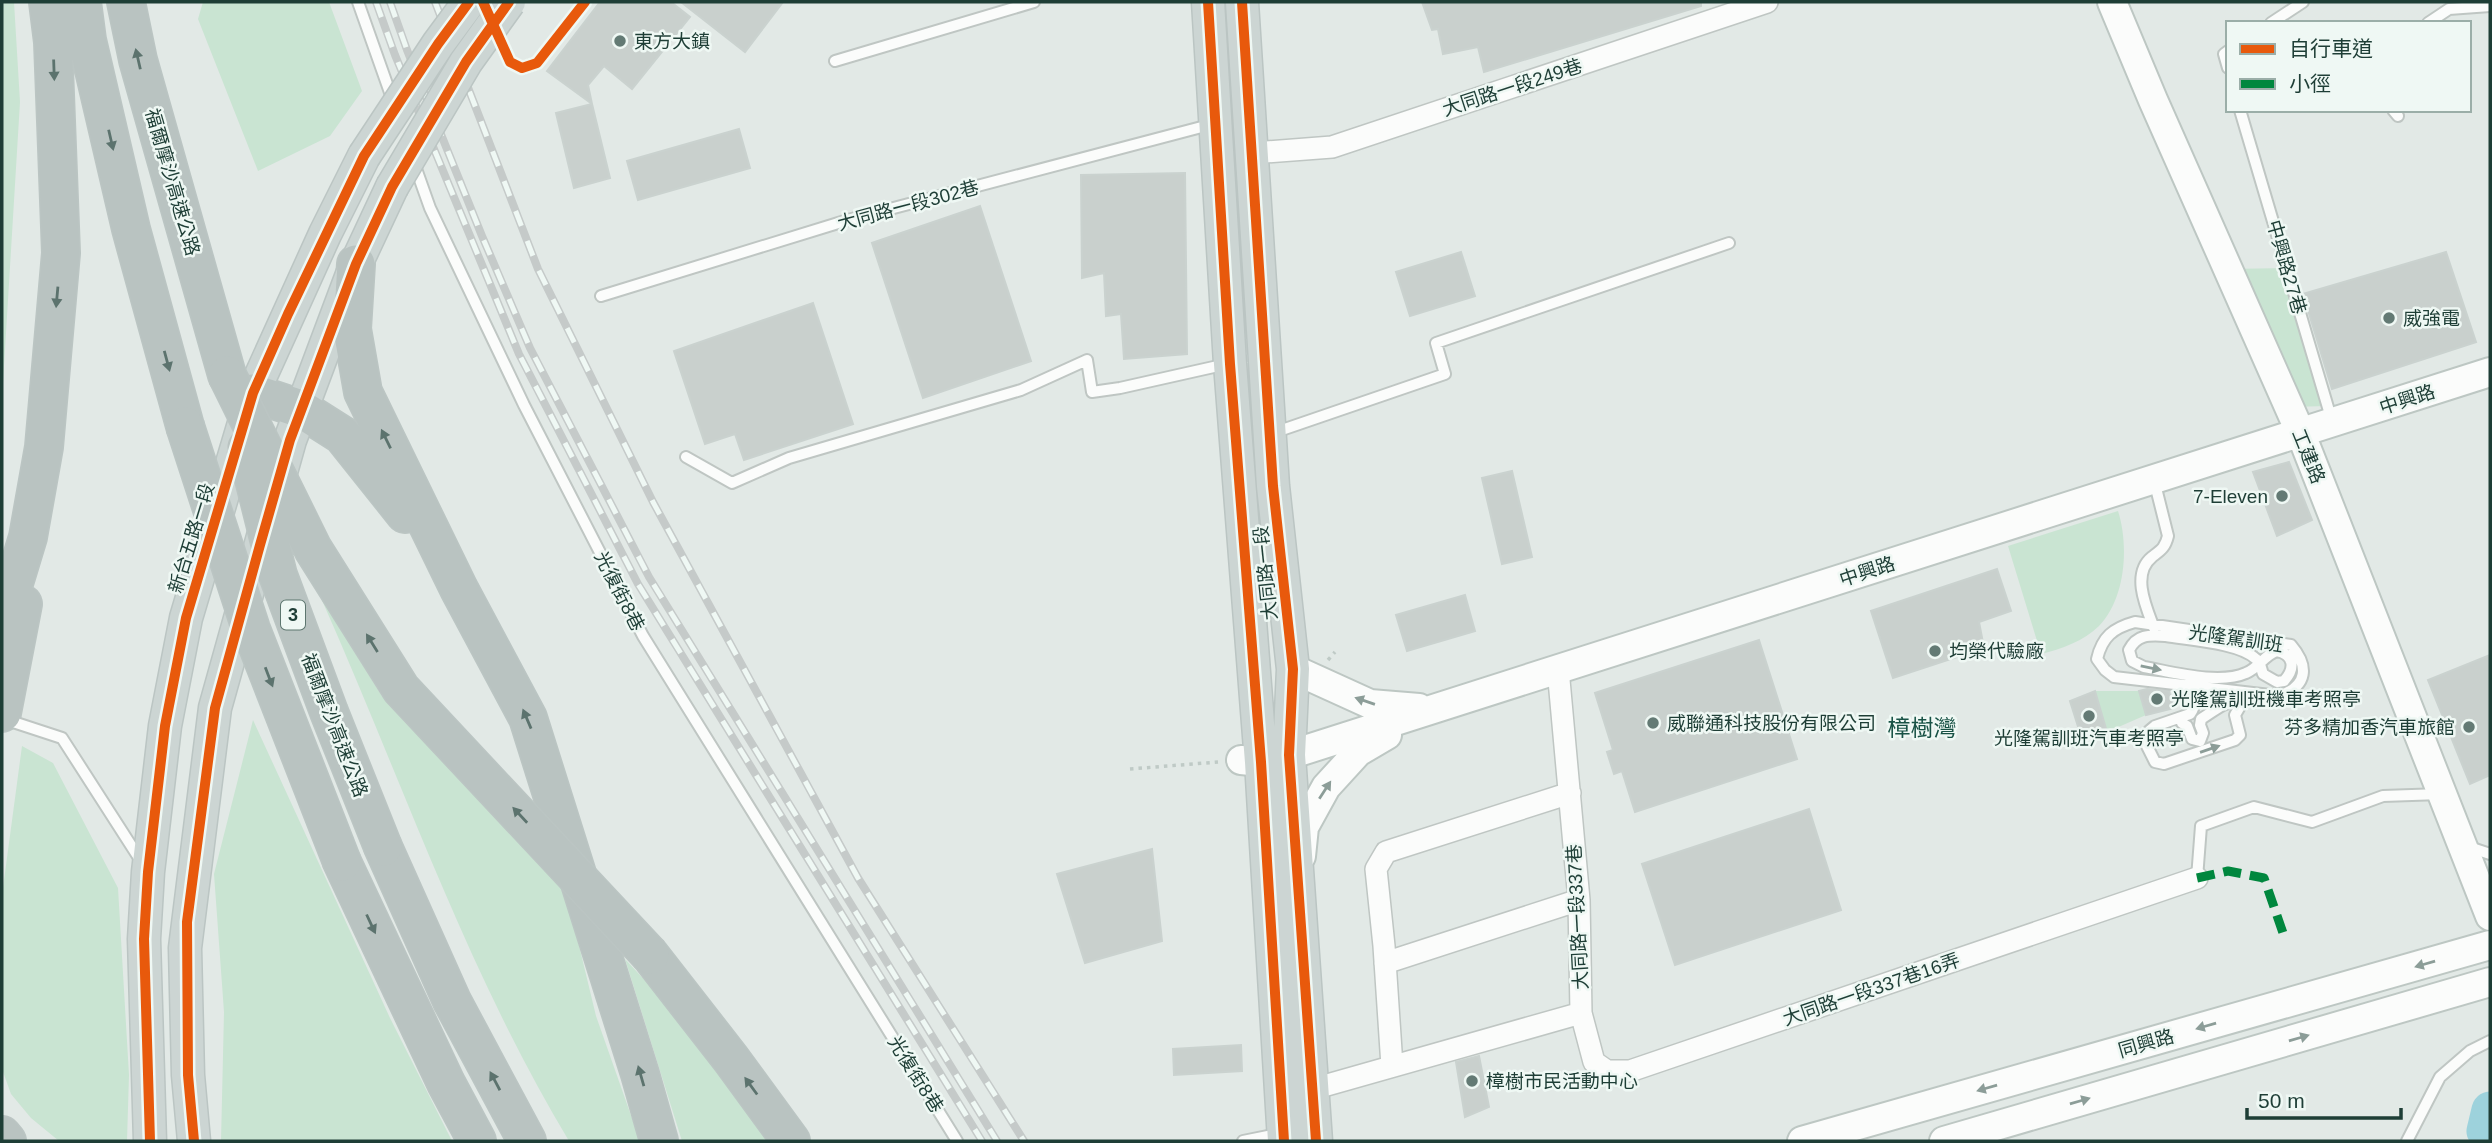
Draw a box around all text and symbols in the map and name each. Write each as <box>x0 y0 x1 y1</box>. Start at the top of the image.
legend <box>2226 21 2471 112</box>
place label: 東方大鎮 <box>634 31 710 52</box>
marker: 東方大鎮 <box>612 33 628 49</box>
text: 自行車道 <box>2289 37 2373 60</box>
one-way arrow <box>132 47 143 69</box>
street label: 大同路一段249巷 <box>1440 55 1585 120</box>
one-way arrow <box>49 59 60 81</box>
text: 小徑 <box>2289 72 2331 95</box>
street label: 福爾摩沙高速公路 <box>141 106 204 258</box>
one-way arrow <box>105 129 116 151</box>
street label: 大同路一段302巷 <box>835 176 981 234</box>
street label: 中興路27巷 <box>2263 218 2310 317</box>
one-way arrow <box>51 286 62 308</box>
place label: 威強電 <box>2403 308 2460 329</box>
marker: 威強電 <box>2381 310 2397 326</box>
one-way arrow <box>162 350 173 372</box>
street label: 中興路 <box>2377 381 2438 418</box>
street label: 工建路 <box>2288 426 2329 487</box>
one-way arrow <box>380 429 391 449</box>
street label: 新台五路一段 <box>165 481 218 596</box>
place label: 7-Eleven <box>2193 486 2268 507</box>
marker: 7-Eleven <box>2274 488 2290 504</box>
street label: 大同路一段 <box>1250 525 1281 621</box>
street label: 光復街8巷 <box>591 548 649 635</box>
street label: 中興路 <box>1837 553 1898 590</box>
road number: 3 <box>281 600 305 630</box>
street label: 光隆駕訓班 <box>2187 621 2284 656</box>
one-way arrow <box>366 634 379 653</box>
place label: 均榮代驗廠 <box>1949 641 2044 662</box>
marker: 均榮代驗廠 <box>1927 643 1943 659</box>
street label: 福爾摩沙高速公路 <box>297 650 372 800</box>
one-way arrow <box>2140 663 2162 674</box>
one-way arrow <box>264 666 275 687</box>
place label: 光隆駕訓班機車考照亭 <box>2171 689 2361 710</box>
marker: 光隆駕訓班機車考照亭 <box>2149 691 2165 707</box>
one-way arrow <box>1354 695 1375 706</box>
one-way arrow <box>522 708 533 729</box>
marker: 光隆駕訓班汽車考照亭 <box>2081 708 2097 724</box>
place label: 威聯通科技股份有限公司 <box>1667 713 1876 734</box>
marker: 威聯通科技股份有限公司 <box>1645 715 1661 731</box>
district label: 樟樹灣 <box>1888 715 1957 741</box>
place label: 芬多精加香汽車旅館 <box>2284 717 2455 738</box>
marker: 芬多精加香汽車旅館 <box>2461 719 2477 735</box>
place label: 光隆駕訓班汽車考照亭 <box>1994 728 2184 749</box>
one-way arrow <box>2199 743 2220 754</box>
one-way arrow <box>1318 781 1332 799</box>
one-way arrow <box>512 806 528 824</box>
street label: 大同路一段337巷 <box>1563 844 1592 990</box>
one-way arrow <box>365 914 377 934</box>
street label: 大同路一段337巷16弄 <box>1780 949 1962 1030</box>
one-way arrow <box>2414 959 2435 969</box>
one-way arrow <box>2195 1021 2217 1032</box>
street label: 同興路 <box>2116 1026 2176 1061</box>
street label: 光復街8巷 <box>884 1032 947 1117</box>
one-way arrow <box>2288 1032 2309 1042</box>
one-way arrow <box>635 1065 645 1086</box>
one-way arrow <box>489 1071 501 1091</box>
place label: 樟樹市民活動中心 <box>1486 1071 1638 1092</box>
marker: 樟樹市民活動中心 <box>1464 1073 1480 1089</box>
scale bar <box>2247 1076 2401 1120</box>
one-way arrow <box>744 1077 758 1095</box>
one-way arrow <box>1976 1084 1997 1094</box>
text: 50 m <box>2258 1089 2305 1112</box>
one-way arrow <box>2070 1096 2091 1106</box>

